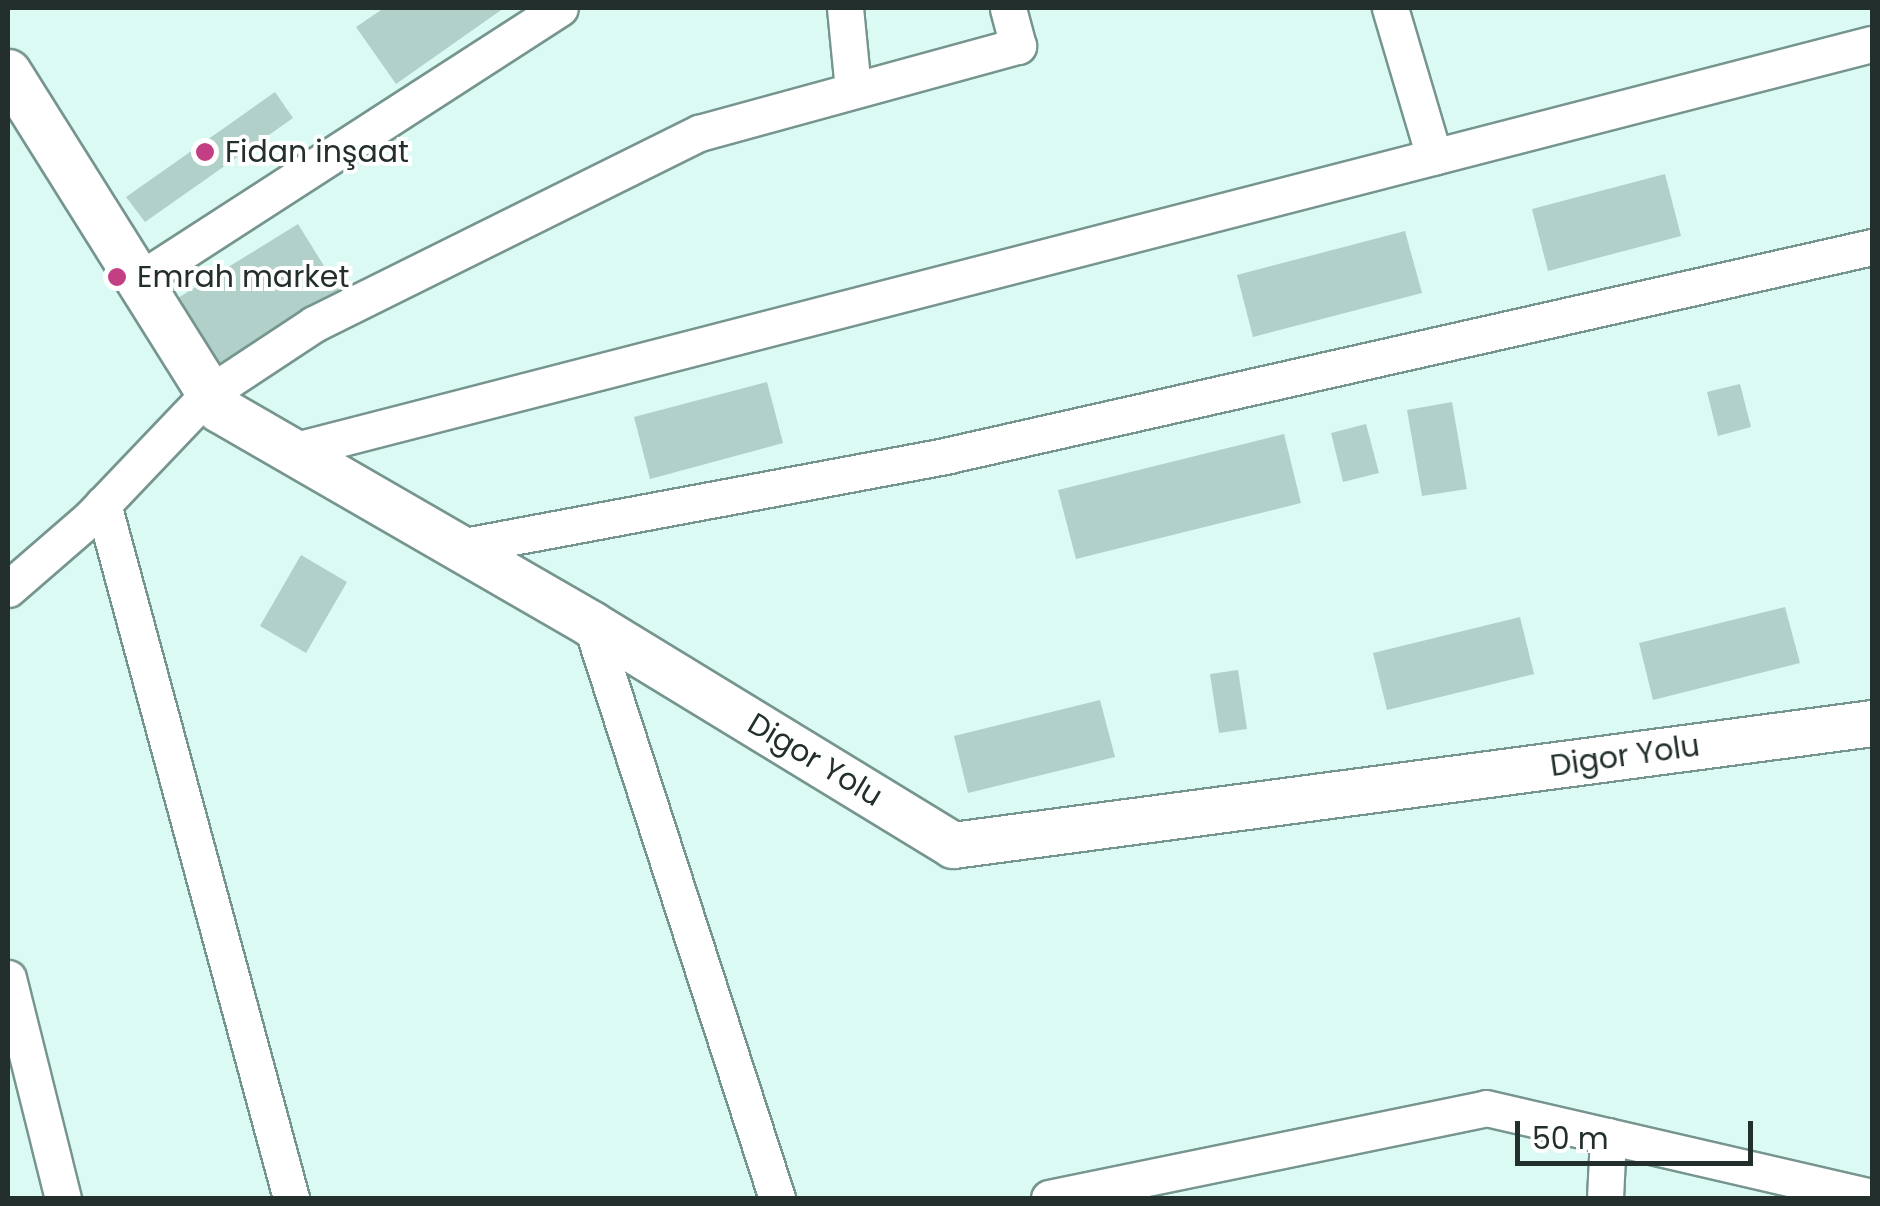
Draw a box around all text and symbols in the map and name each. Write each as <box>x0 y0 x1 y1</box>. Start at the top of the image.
place label: Fidan inşaat <box>225 134 409 170</box>
marker: Fidan inşaat <box>194 141 216 163</box>
place label: Emrah market <box>137 259 349 295</box>
marker: Emrah market <box>106 266 128 288</box>
street label: Digor Yolu <box>741 706 889 814</box>
street label: Digor Yolu <box>1548 728 1702 784</box>
scale bar <box>1520 1101 1758 1163</box>
text: 50 m <box>1532 1117 1609 1160</box>

